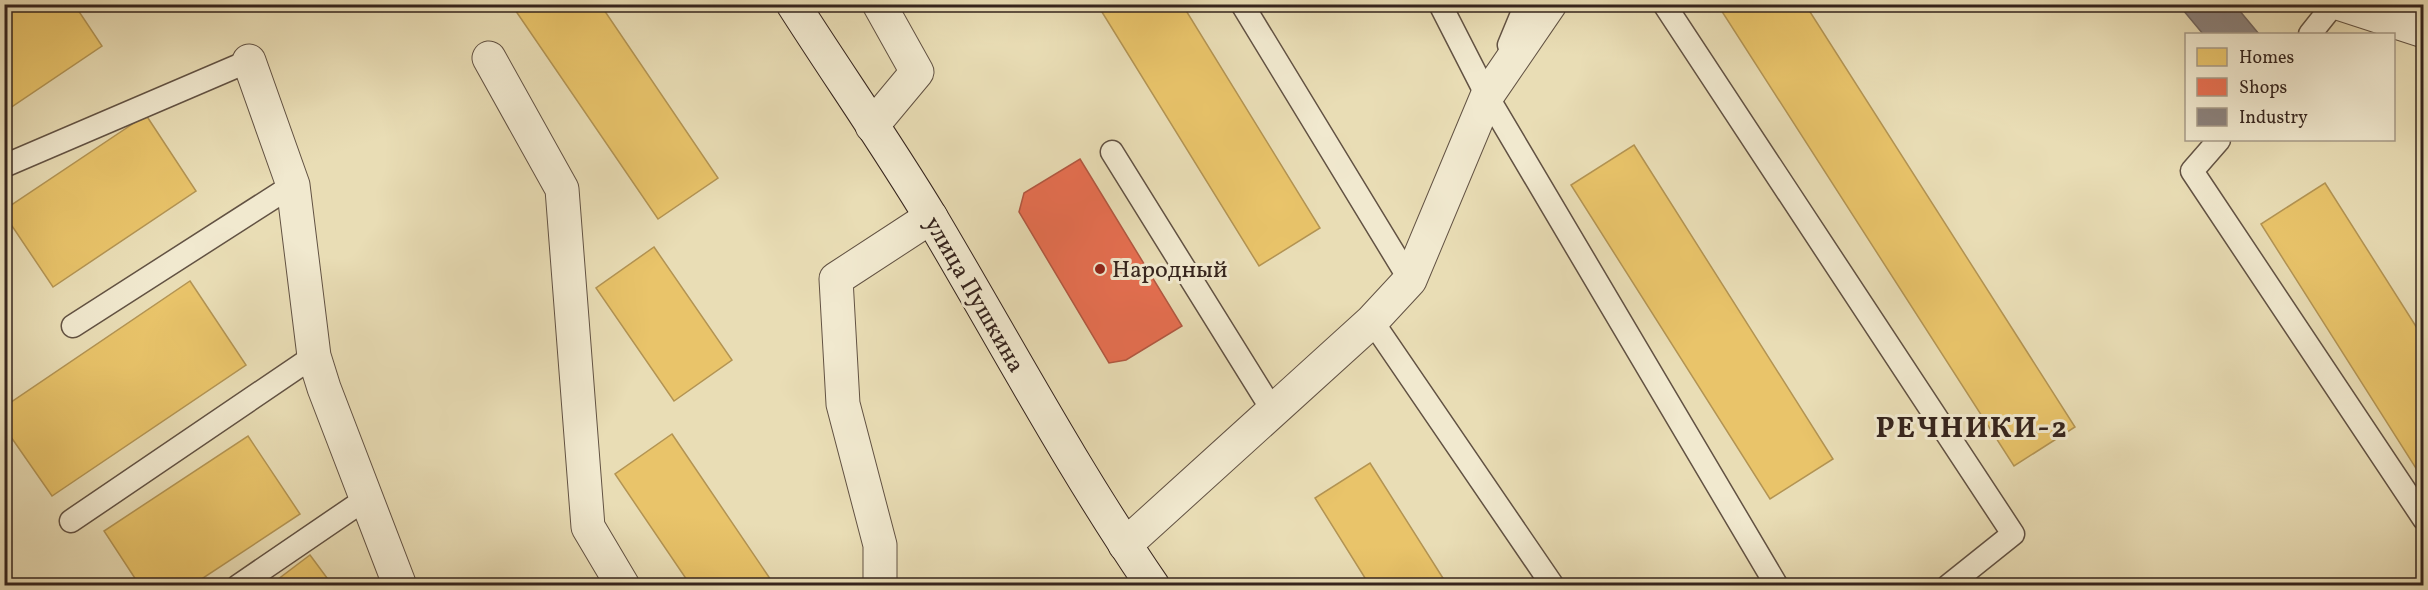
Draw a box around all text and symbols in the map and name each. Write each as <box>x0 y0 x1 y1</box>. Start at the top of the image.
legend <box>2185 33 2395 141</box>
text: Homes <box>2239 46 2294 71</box>
text: Shops <box>2239 76 2287 101</box>
text: Industry <box>2239 106 2308 131</box>
street label: улица Пушкина <box>915 210 1032 380</box>
place label: Народный <box>1112 254 1228 288</box>
marker: Народный <box>1093 262 1107 276</box>
district label: РЕЧНИКИ-2 <box>1876 408 2068 450</box>

